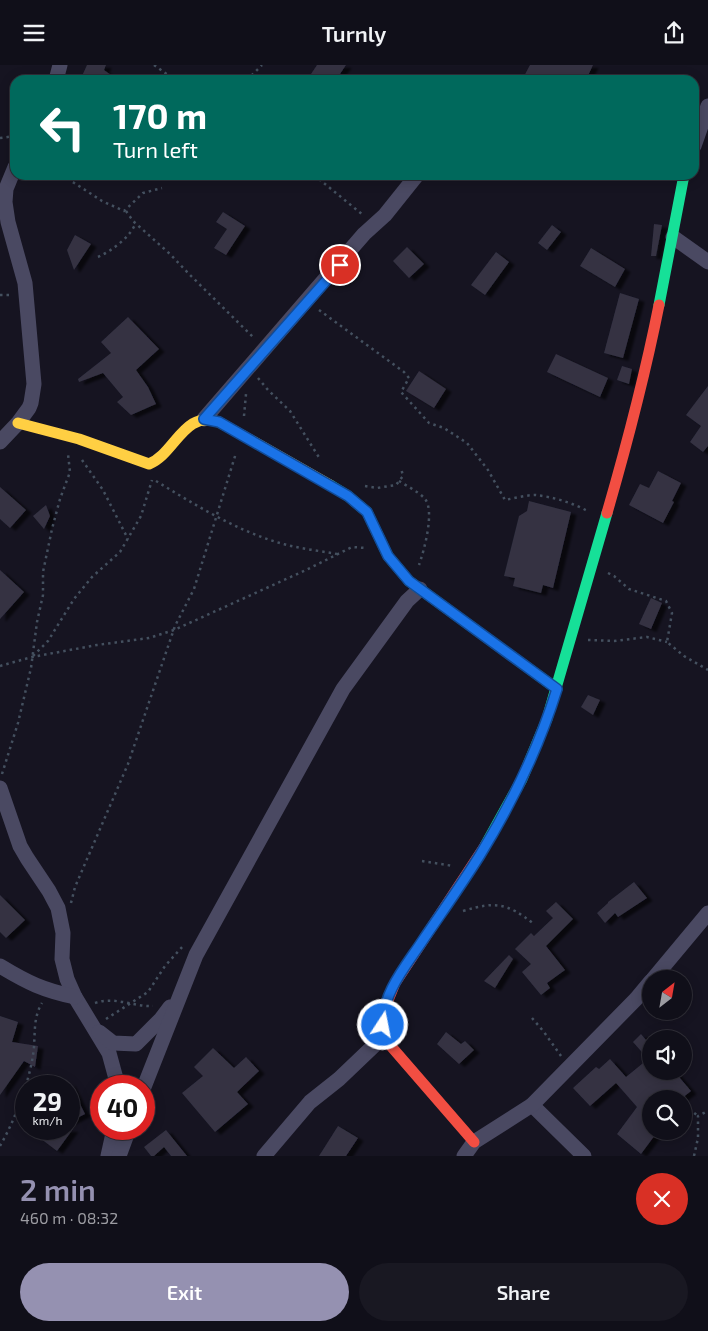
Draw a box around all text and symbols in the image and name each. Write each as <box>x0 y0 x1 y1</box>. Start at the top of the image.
icon: menu <box>20 19 48 47</box>
icon: share <box>660 19 688 47</box>
text: Turnly <box>322 20 386 46</box>
text: 170 m <box>113 94 207 136</box>
icon: left <box>30 95 95 160</box>
text: Turn left <box>113 136 198 162</box>
pin <box>319 244 361 286</box>
icon: arrive <box>326 251 354 279</box>
north arrow <box>642 970 692 1020</box>
map controls <box>642 970 692 1140</box>
position arrow <box>356 998 408 1050</box>
button: sound <box>642 1030 692 1080</box>
speed limit sign: 40 <box>90 1075 155 1140</box>
text: 29 <box>33 1086 62 1116</box>
button: search <box>642 1090 692 1140</box>
text: km/h <box>33 1113 62 1127</box>
text: 2 min <box>20 1171 96 1207</box>
button: close <box>636 1173 688 1225</box>
text: 460 m · 08:32 <box>20 1208 118 1227</box>
button: Exit <box>20 1263 349 1321</box>
button: Share <box>359 1263 688 1321</box>

